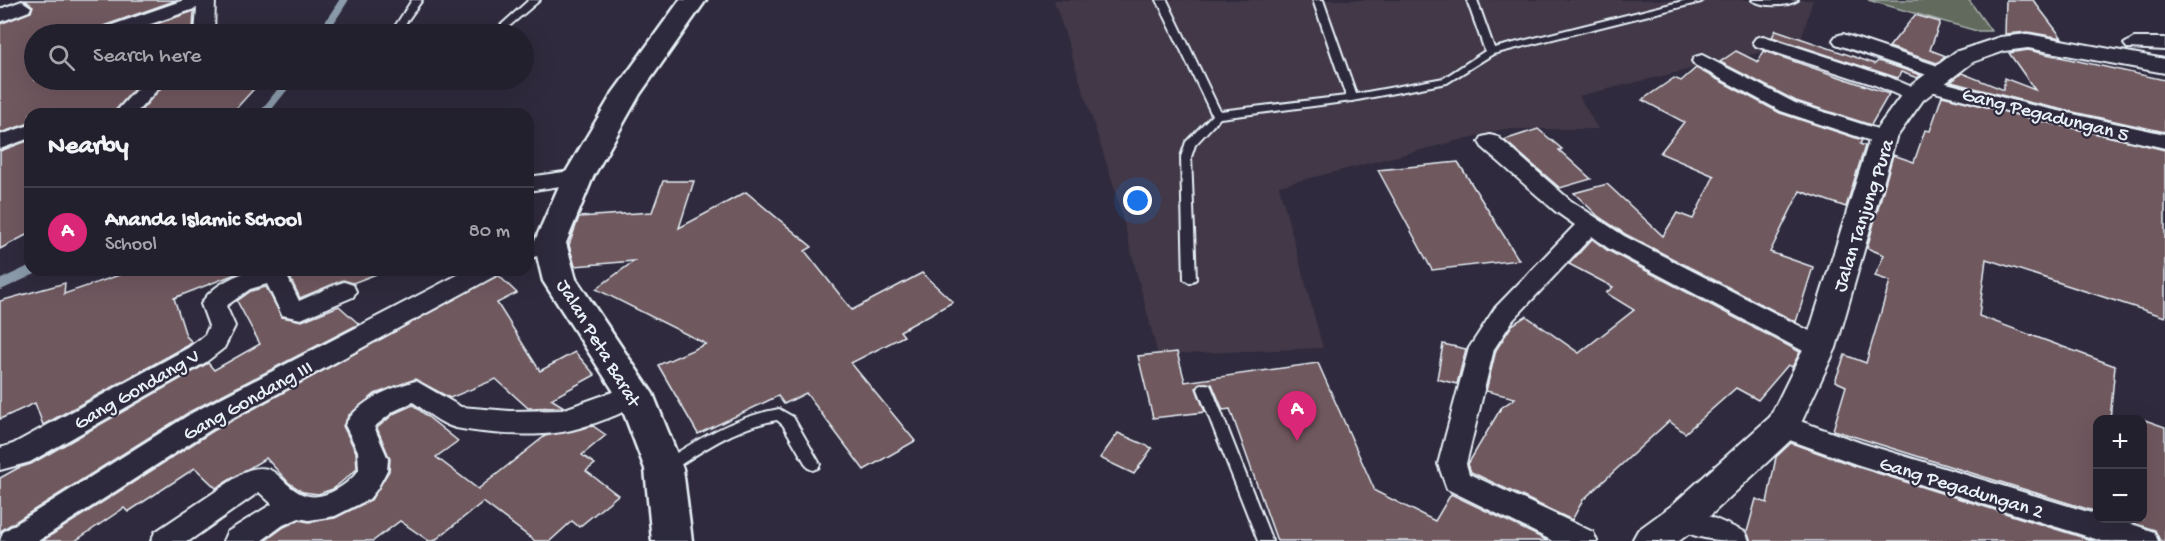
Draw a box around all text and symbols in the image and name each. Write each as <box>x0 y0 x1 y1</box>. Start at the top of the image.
search box <box>24 24 534 90</box>
icon: search <box>45 41 78 74</box>
text: Search here <box>93 44 201 70</box>
street label: Gang Pegadungan 5 <box>1959 85 2131 148</box>
text: Nearby <box>48 132 129 163</box>
street label: Jalan Tanjung Pura <box>1830 136 1901 295</box>
your location <box>1123 186 1152 215</box>
text: Ananda Islamic School <box>105 208 302 234</box>
text: A <box>62 221 73 244</box>
text: 80 m <box>469 221 510 244</box>
text: School <box>105 234 157 257</box>
street label: Jalan Peta Barat <box>550 276 645 413</box>
street label: Gang Gondang V <box>71 346 205 436</box>
street label: Gang Gondang III <box>180 357 318 447</box>
pin: A <box>1278 392 1316 441</box>
map controls <box>2093 415 2147 523</box>
button: + <box>2093 415 2147 469</box>
street label: Gang Pegadungan 2 <box>1876 453 2046 525</box>
button: − <box>2093 469 2147 523</box>

